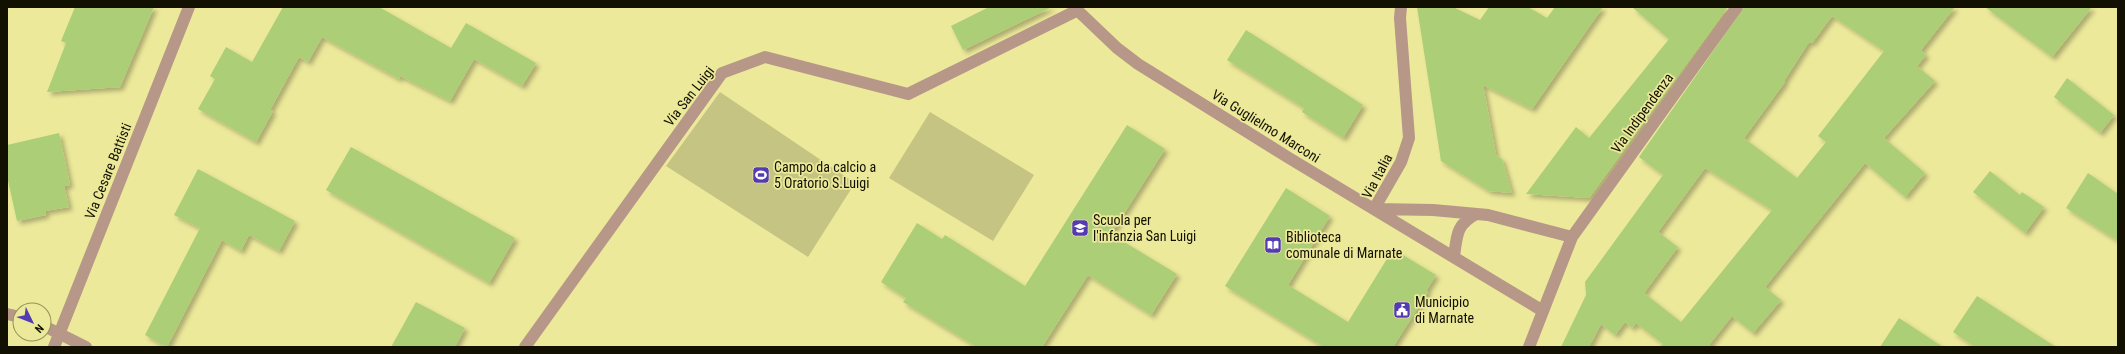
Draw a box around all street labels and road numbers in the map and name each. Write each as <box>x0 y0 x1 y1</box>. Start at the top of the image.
street label: Via San Luigi <box>661 63 717 129</box>
street label: Via Indipendenza <box>1608 70 1676 156</box>
street label: Via Guglielmo Marconi <box>1209 86 1323 166</box>
street label: Via Cesare Battisti <box>81 121 135 221</box>
street label: Via Italia <box>1359 151 1395 201</box>

